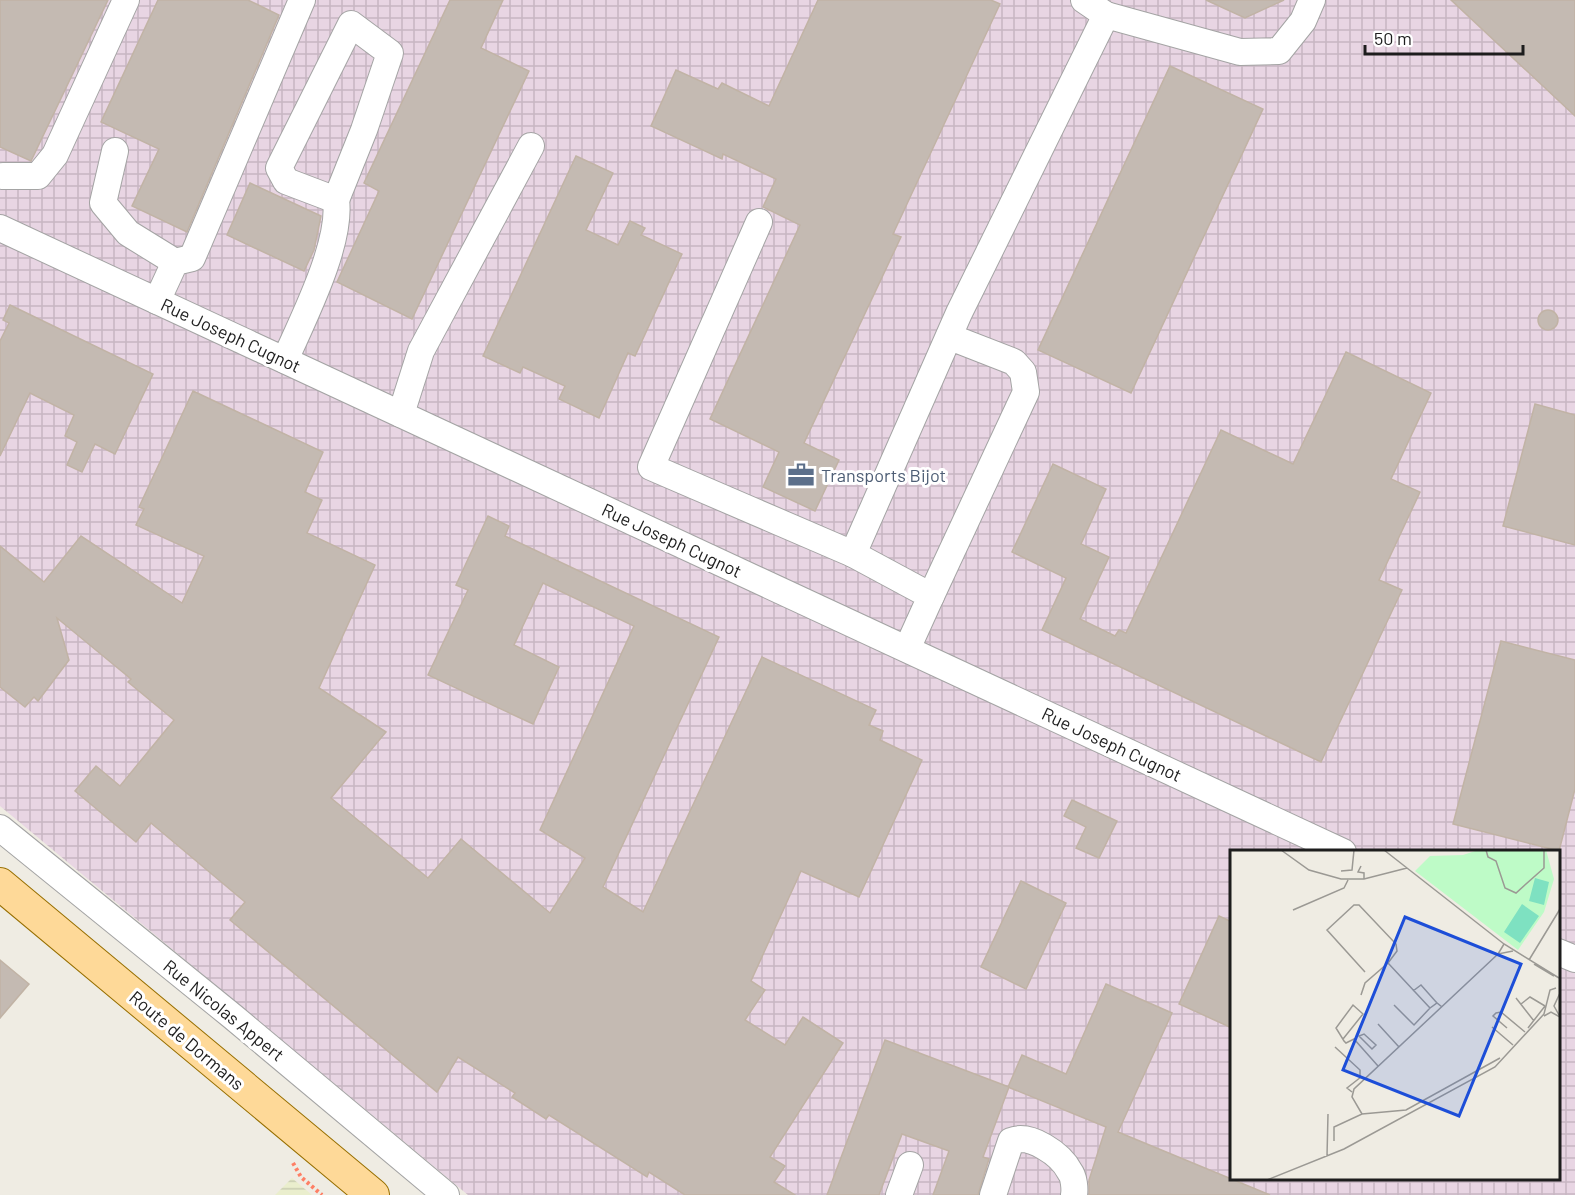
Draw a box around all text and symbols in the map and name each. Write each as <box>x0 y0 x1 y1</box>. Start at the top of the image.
scale bar <box>1365 18 1522 56</box>
text: 50 m <box>1374 27 1412 49</box>
street label: Rue Joseph Cugnot <box>158 293 304 377</box>
office icon: Transports Bijot <box>786 460 816 490</box>
place label: Transports Bijot <box>821 464 946 486</box>
street label: Rue Joseph Cugnot <box>599 498 745 582</box>
street label: Rue Joseph Cugnot <box>1039 702 1185 786</box>
inset map <box>1230 850 1560 1180</box>
street label: Rue Nicolas Appert <box>159 955 289 1065</box>
street label: Route de Dormans <box>125 986 249 1094</box>

